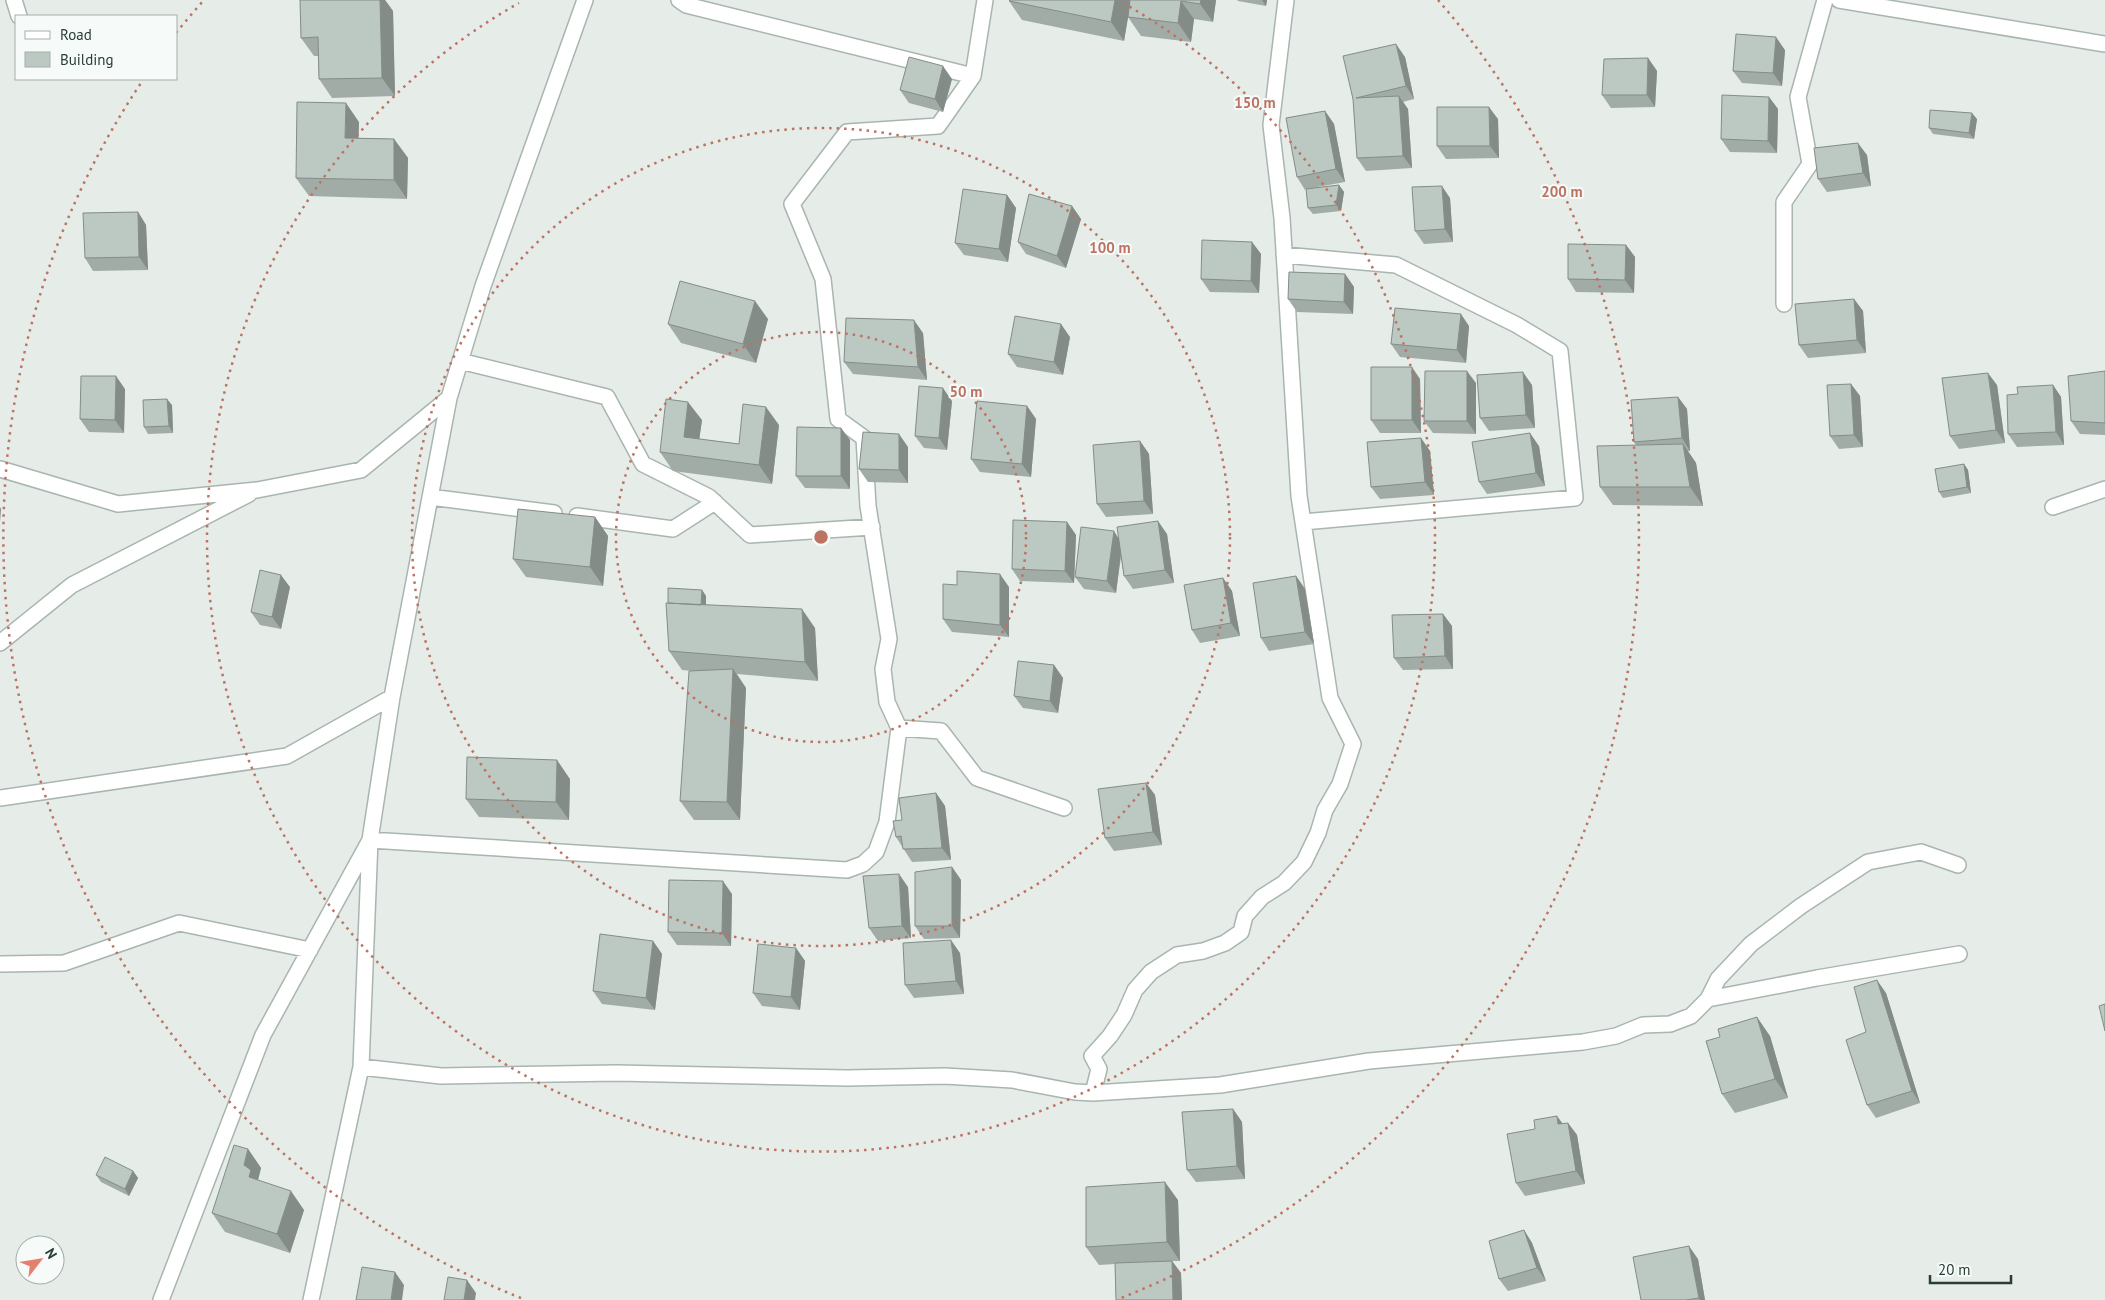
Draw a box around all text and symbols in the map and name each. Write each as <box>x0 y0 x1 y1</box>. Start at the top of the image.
legend <box>15 15 178 80</box>
text: Road <box>60 25 92 44</box>
text: Building <box>60 50 114 69</box>
text: 150 m <box>1234 93 1276 112</box>
text: 200 m <box>1541 182 1583 201</box>
text: 100 m <box>1089 238 1131 257</box>
text: 50 m <box>950 382 982 401</box>
centre of rings <box>812 528 830 546</box>
north arrow <box>15 1235 65 1285</box>
text: N <box>41 1245 61 1262</box>
scale bar <box>1930 1252 2011 1284</box>
text: 20 m <box>1938 1260 1971 1279</box>

